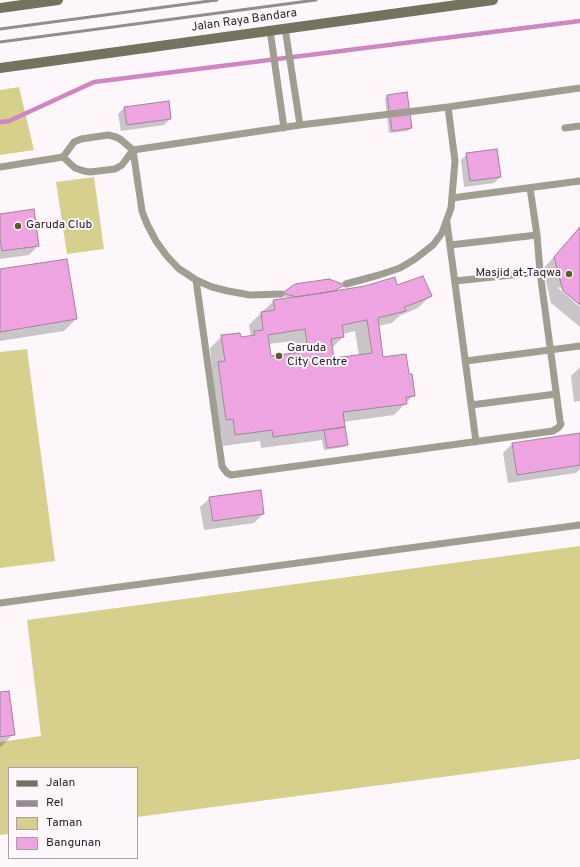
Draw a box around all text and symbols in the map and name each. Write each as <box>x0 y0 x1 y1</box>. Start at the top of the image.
street label: Jalan Raya Bandara <box>190 6 298 36</box>
place label: Garuda Club <box>26 219 92 233</box>
marker: Garuda Club <box>13 221 23 231</box>
place label: Masjid at-Taqwa <box>476 267 561 281</box>
marker: Masjid at-Taqwa <box>564 269 574 279</box>
place label: Garuda City Centre <box>287 342 347 370</box>
marker: Garuda City Centre <box>274 351 284 361</box>
legend <box>8 767 138 859</box>
text: Jalan <box>46 775 75 791</box>
text: Rel <box>46 795 63 811</box>
text: Taman <box>46 815 82 831</box>
text: Bangunan <box>46 835 101 851</box>

